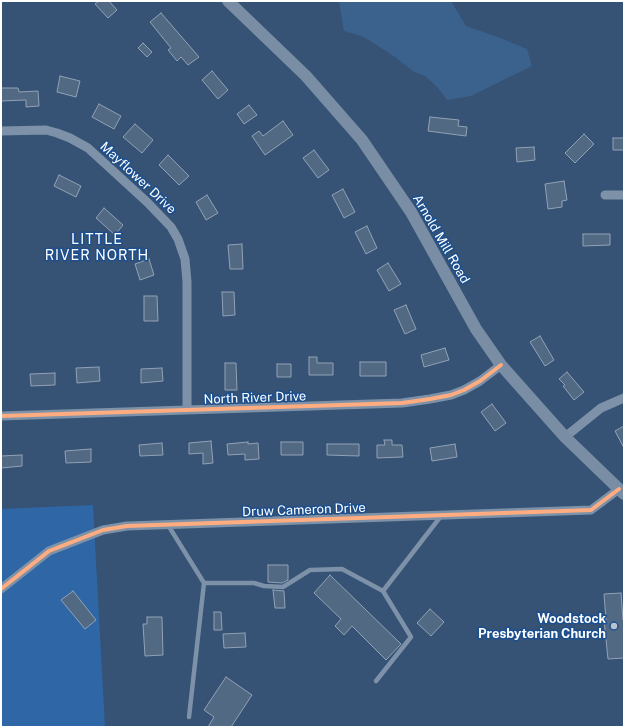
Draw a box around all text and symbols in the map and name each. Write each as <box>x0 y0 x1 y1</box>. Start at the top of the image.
street label: Mayflower Drive <box>97 139 179 217</box>
street label: Arnold Mill Road <box>409 192 473 286</box>
district label: LITTLE RIVER NORTH <box>45 232 149 264</box>
street label: North River Drive <box>203 388 307 408</box>
street label: Druw Cameron Drive <box>242 500 366 520</box>
place label: Woodstock Presbyterian Church <box>478 611 606 642</box>
marker: Woodstock Presbyterian Church <box>609 621 619 631</box>

